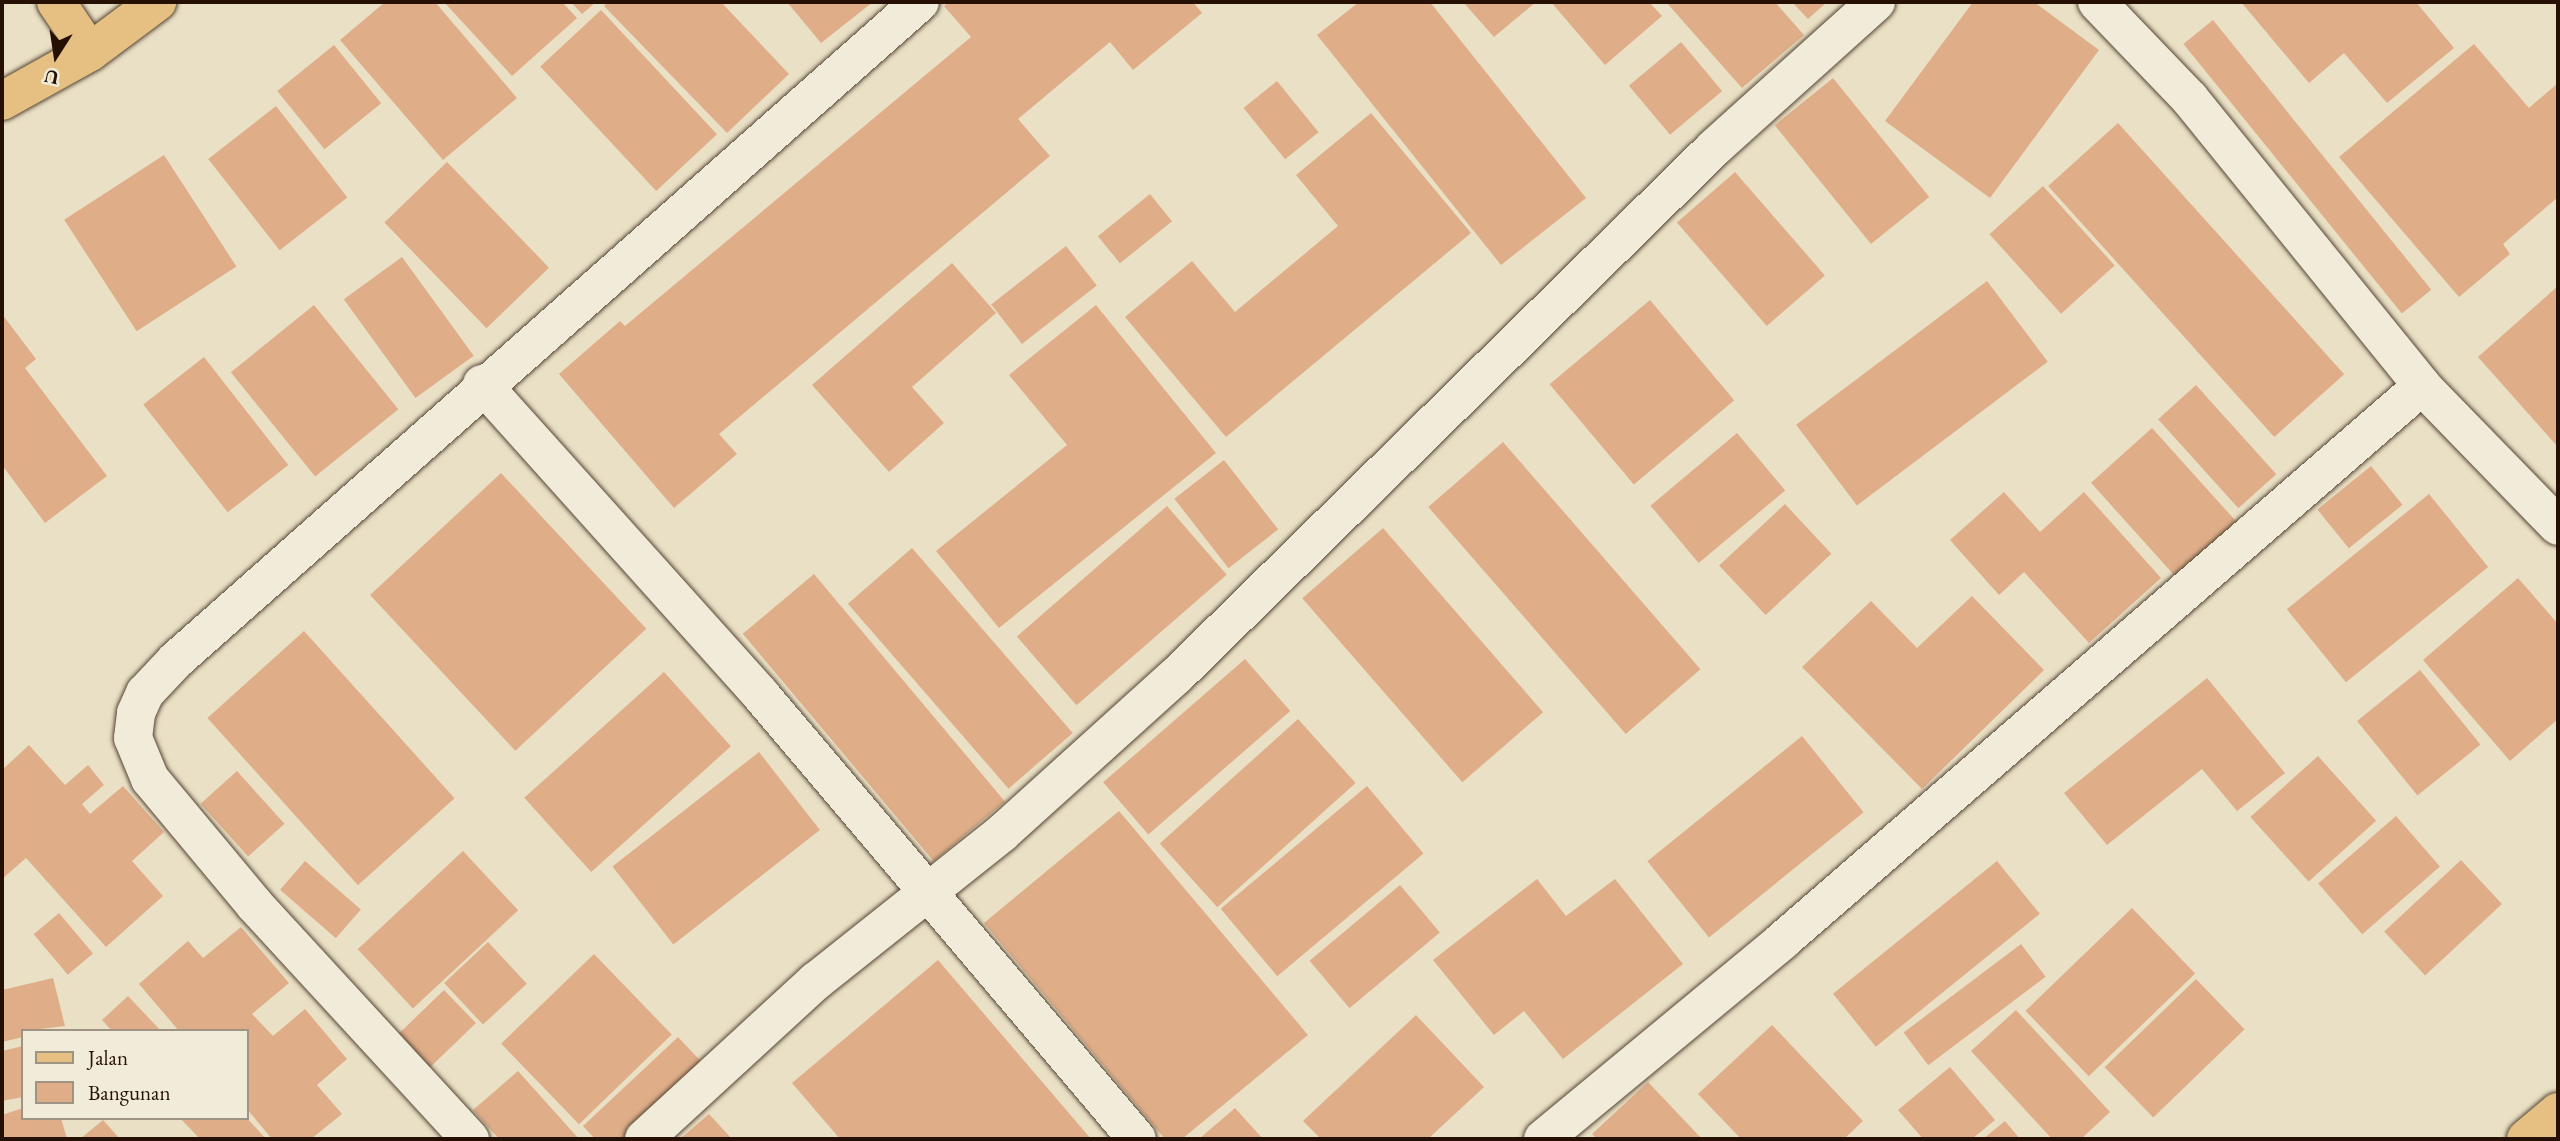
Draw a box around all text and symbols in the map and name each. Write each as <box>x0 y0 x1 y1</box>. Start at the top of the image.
north arrow <box>21 21 91 91</box>
text: U <box>42 63 61 91</box>
legend <box>21 1029 248 1120</box>
text: Jalan <box>88 1044 128 1071</box>
text: Bangunan <box>88 1079 171 1106</box>

